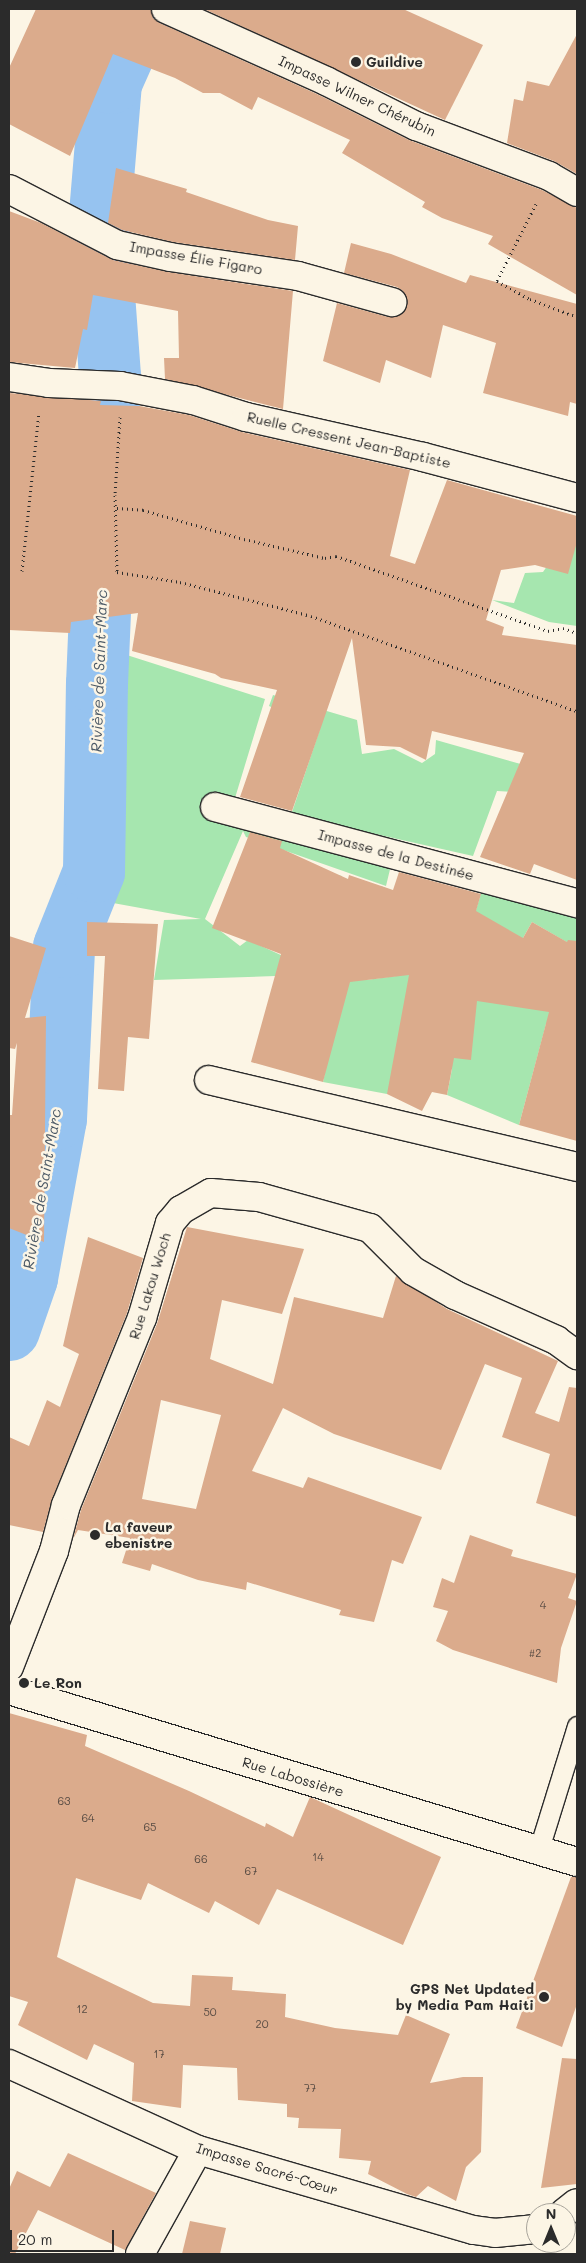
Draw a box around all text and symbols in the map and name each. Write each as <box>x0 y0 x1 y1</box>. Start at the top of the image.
street label: Impasse Wilner Chérubin <box>276 52 438 140</box>
place label: Guildive <box>366 54 423 70</box>
marker: Guildive <box>350 56 362 68</box>
street label: Impasse Élie Figaro <box>128 238 264 278</box>
street label: Ruelle Cressent Jean-Baptiste <box>245 408 453 472</box>
water label: Rivière de Saint-Marc <box>87 589 111 753</box>
street label: Impasse de la Destinée <box>316 826 476 884</box>
water label: Rivière de Saint-Marc <box>19 1107 65 1271</box>
street label: Rue Lakou Woch <box>126 1231 174 1341</box>
place label: La faveur ebenistre <box>105 1519 173 1551</box>
marker: La faveur ebenistre <box>89 1529 101 1541</box>
house number: 4 <box>540 1598 546 1612</box>
house number: #2 <box>529 1646 541 1660</box>
place label: Le Ron <box>34 1675 82 1691</box>
marker: Le Ron <box>18 1677 30 1689</box>
street label: Rue Labossière <box>240 1754 346 1800</box>
house number: 63 <box>57 1794 71 1808</box>
house number: 64 <box>81 1811 95 1825</box>
house number: 65 <box>143 1820 157 1834</box>
house number: 14 <box>312 1850 324 1864</box>
house number: 66 <box>194 1852 208 1866</box>
house number: 67 <box>245 1864 257 1878</box>
place label: GPS Net Updated by Media Pam Haiti <box>396 1981 534 2014</box>
marker: GPS Net Updated by Media Pam Haiti <box>538 1991 550 2003</box>
house number: 12 <box>76 2002 88 2016</box>
house number: 50 <box>203 2005 217 2019</box>
house number: 20 <box>256 2017 268 2031</box>
house number: 17 <box>153 2047 165 2061</box>
house number: 77 <box>304 2081 316 2095</box>
street label: Impasse Sacré-Cœur <box>194 2139 340 2199</box>
north arrow <box>526 2203 576 2253</box>
text: N <box>546 2204 556 2223</box>
scale bar <box>12 2220 116 2252</box>
text: 20 m <box>18 2229 52 2249</box>

